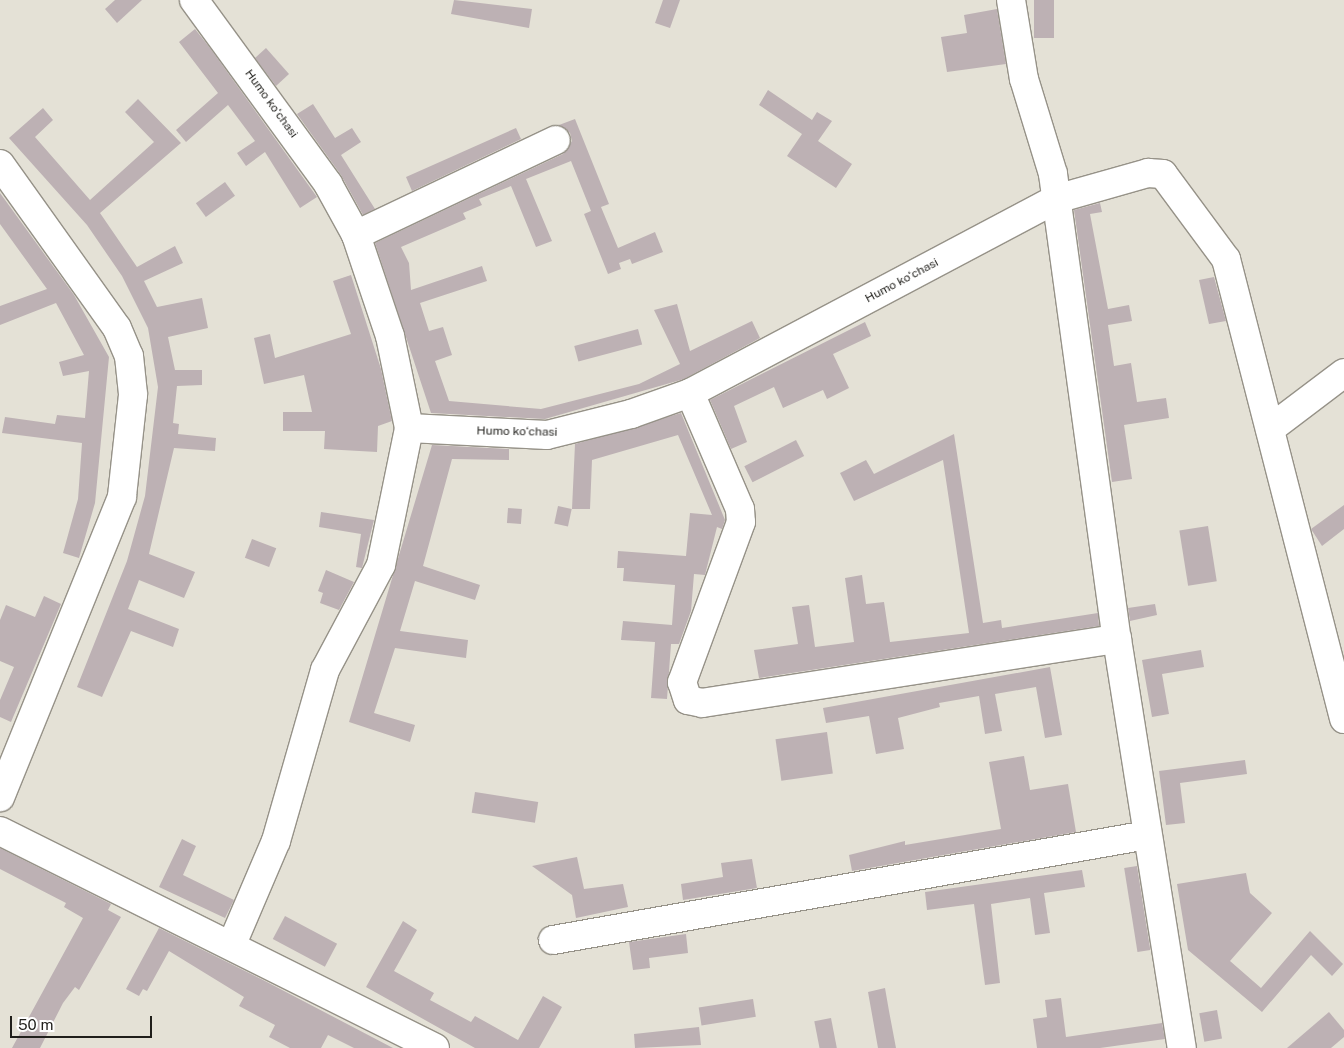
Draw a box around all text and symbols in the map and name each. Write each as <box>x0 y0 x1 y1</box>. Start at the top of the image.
street label: Humo koʻchasi <box>241 67 301 141</box>
street label: Humo koʻchasi <box>863 256 941 306</box>
street label: Humo koʻchasi <box>476 424 558 440</box>
scale bar <box>12 1006 155 1038</box>
text: 50 m <box>18 1016 53 1033</box>

